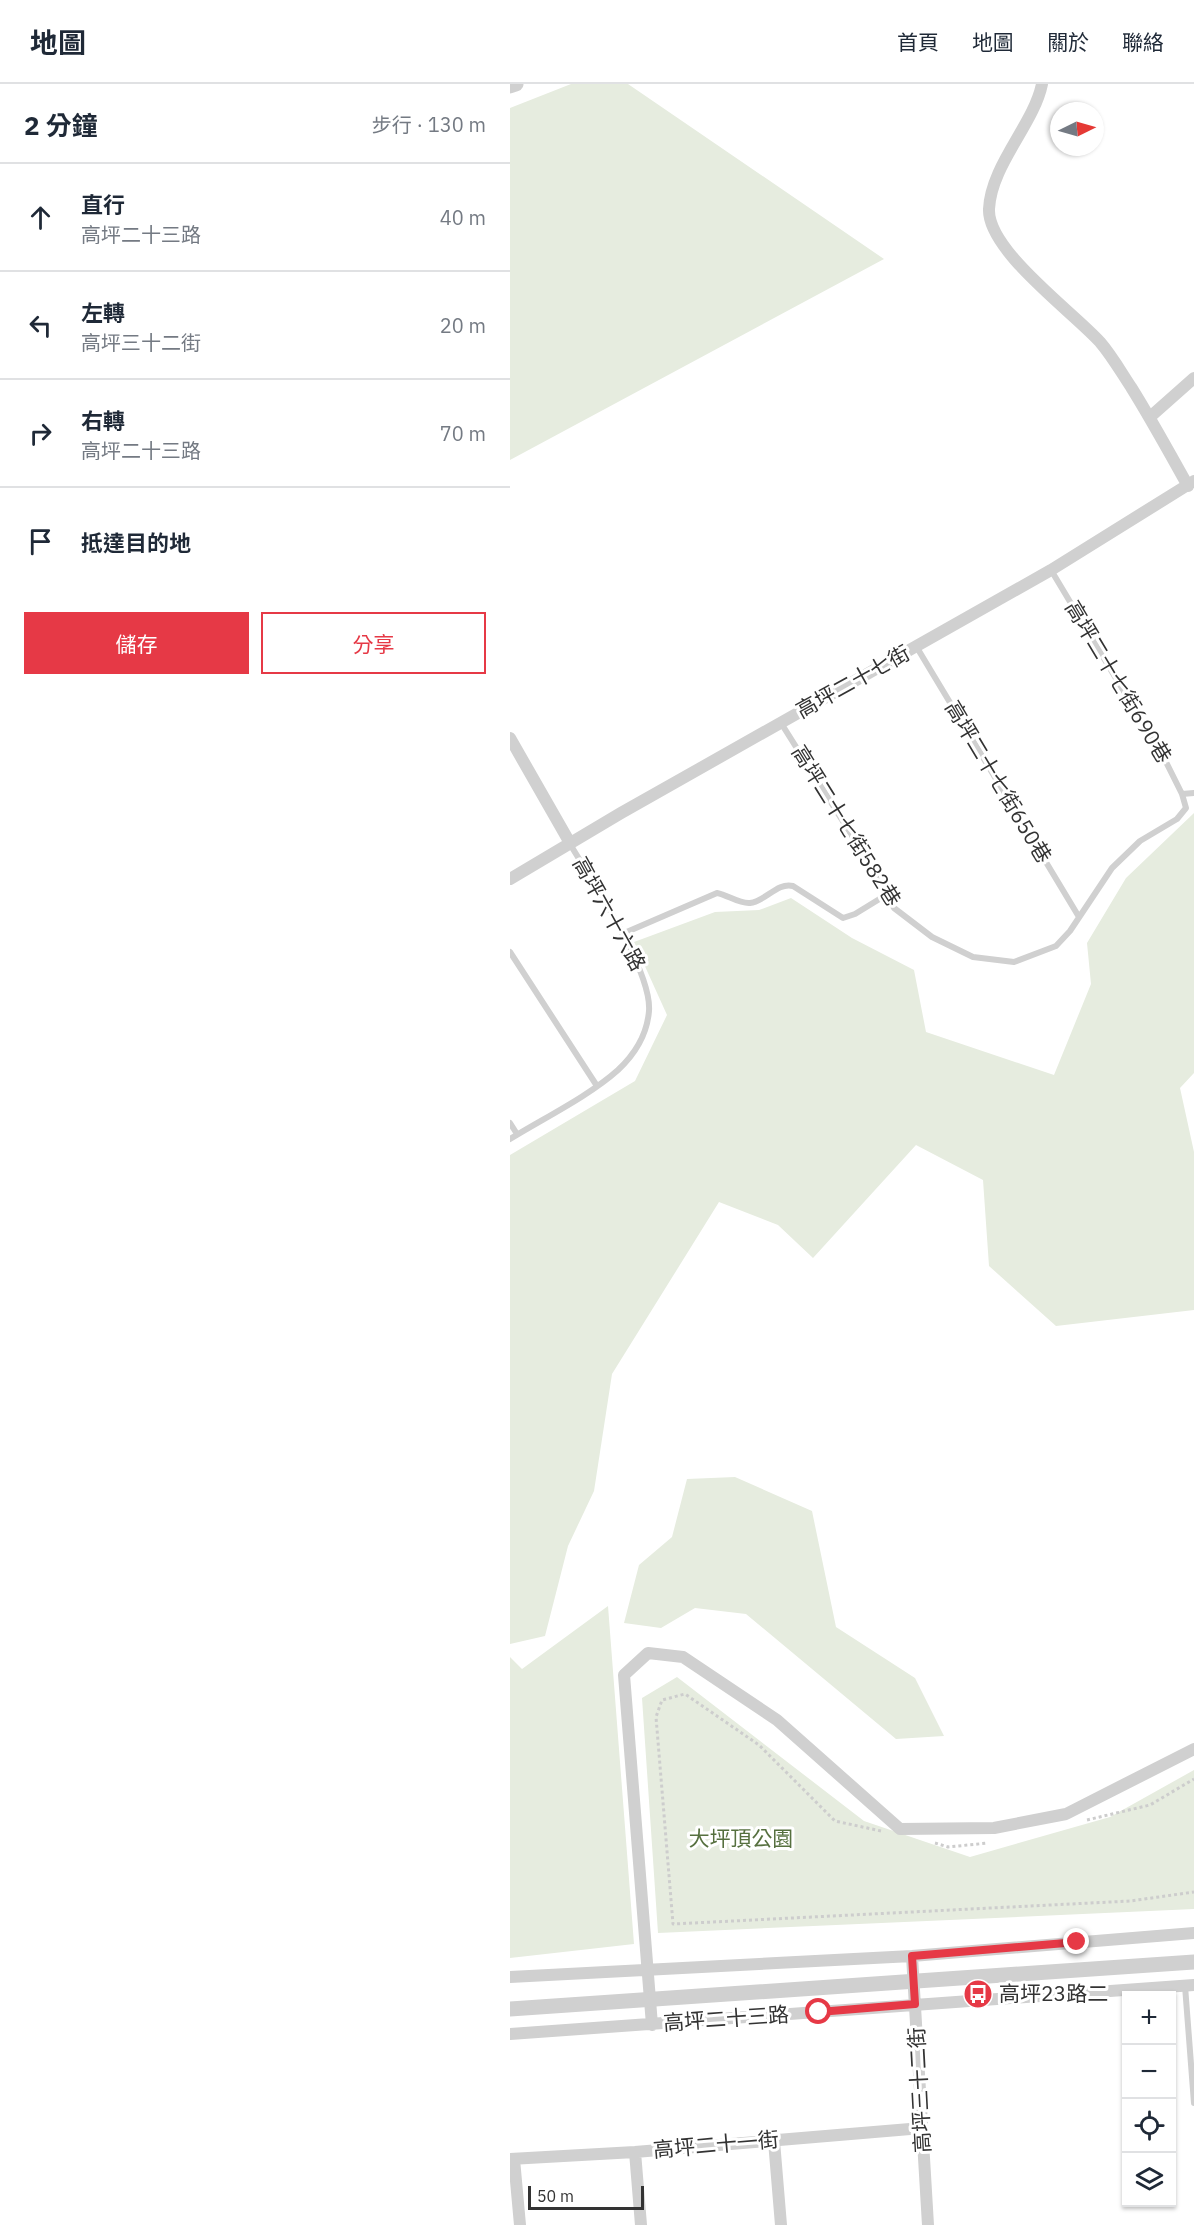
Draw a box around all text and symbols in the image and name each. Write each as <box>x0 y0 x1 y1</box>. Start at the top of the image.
text: 地圖 <box>30 24 86 61</box>
text: 首頁 <box>897 28 939 56</box>
text: 地圖 <box>972 28 1014 56</box>
text: 關於 <box>1047 28 1089 56</box>
text: 聯絡 <box>1122 28 1164 56</box>
north arrow <box>1050 102 1104 156</box>
text: 2 分鐘 <box>24 108 98 142</box>
text: 步行 · 130 m <box>372 111 486 138</box>
text: 直行 <box>81 190 125 219</box>
icon: ahead <box>24 201 57 234</box>
text: 40 m <box>440 204 486 231</box>
text: 高坪二十三路 <box>81 221 201 248</box>
text: 左轉 <box>81 298 125 327</box>
icon: left <box>24 309 57 342</box>
text: 20 m <box>440 312 486 339</box>
text: 高坪三十二街 <box>81 329 201 356</box>
text: 右轉 <box>81 406 125 435</box>
icon: right <box>24 417 57 450</box>
text: 70 m <box>440 420 486 447</box>
text: 高坪二十三路 <box>81 437 201 464</box>
icon: arrive <box>24 525 57 558</box>
text: 抵達目的地 <box>81 528 191 557</box>
street label: 高坪二十七街690巷 <box>1059 595 1178 768</box>
button: 儲存 <box>24 612 249 674</box>
button: 分享 <box>261 612 486 674</box>
street label: 高坪二十七街 <box>791 638 914 724</box>
street label: 高坪二十七街650巷 <box>939 695 1058 868</box>
street label: 高坪二十七街582巷 <box>786 740 908 911</box>
street label: 高坪六十六路 <box>567 852 653 975</box>
park label: 大坪頂公園 <box>689 1824 794 1852</box>
route end <box>1063 1928 1089 1954</box>
bus stop icon: 高坪23路二 <box>962 1978 994 2010</box>
place label: 高坪23路二 <box>999 1979 1108 2007</box>
map controls <box>1122 1991 1176 2207</box>
button: + <box>1122 1991 1176 2045</box>
route start <box>805 1998 831 2024</box>
street label: 高坪二十三路 <box>662 2000 790 2036</box>
street label: 高坪三十二街 <box>902 2026 936 2154</box>
button: − <box>1122 2045 1176 2099</box>
button: locate <box>1122 2099 1176 2153</box>
street label: 高坪二十一街 <box>652 2125 780 2163</box>
button: layers <box>1122 2153 1176 2207</box>
scale bar <box>528 2183 644 2210</box>
text: 50 m <box>537 2186 574 2206</box>

